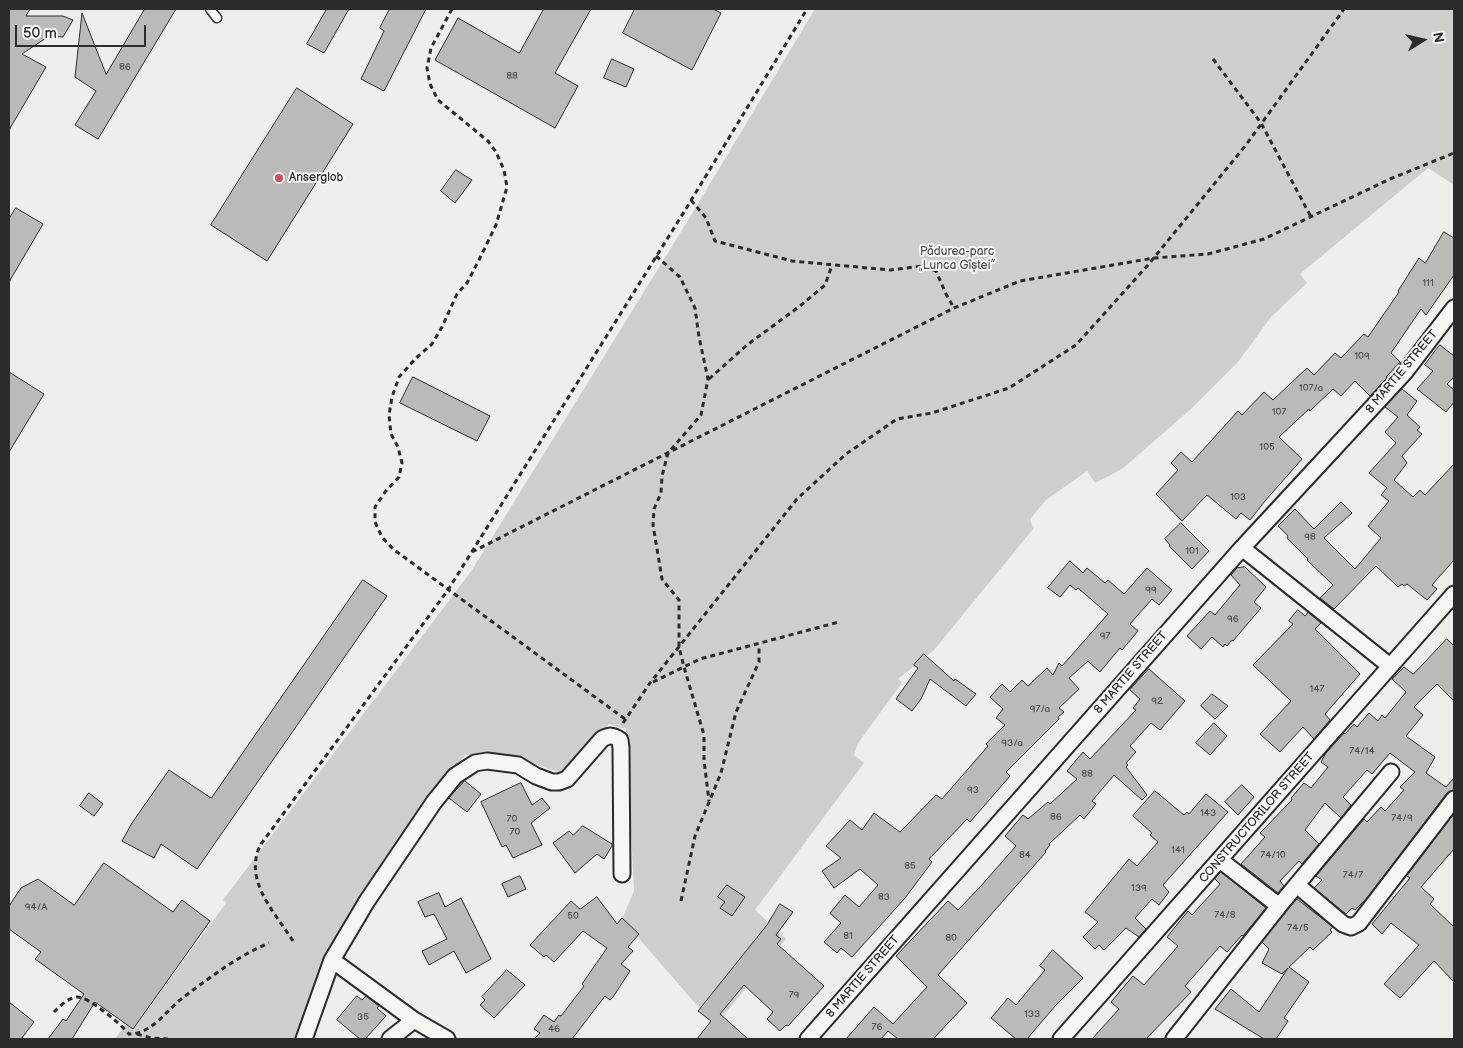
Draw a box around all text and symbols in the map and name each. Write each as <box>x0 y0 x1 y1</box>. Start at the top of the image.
scale bar <box>18 15 149 47</box>
north arrow <box>1398 15 1448 65</box>
text: 50 m <box>23 24 57 43</box>
text: N <box>1429 31 1448 44</box>
house number: 86 <box>119 61 131 73</box>
house number: 88 <box>506 70 518 82</box>
place label: Anserglob <box>289 171 343 185</box>
marker: Anserglob <box>273 172 285 184</box>
park label: Pădurea-parc „Lunca Gîștei” <box>918 245 996 273</box>
house number: 111 <box>1422 277 1434 289</box>
street label: 8 MARTIE STREET <box>1363 327 1441 417</box>
house number: 109 <box>1354 350 1370 362</box>
house number: 107/a <box>1299 382 1323 394</box>
house number: 107 <box>1272 406 1286 418</box>
house number: 105 <box>1259 441 1275 453</box>
house number: 103 <box>1230 491 1246 503</box>
house number: 98 <box>1304 531 1316 543</box>
house number: 101 <box>1185 545 1199 557</box>
house number: 99 <box>1145 584 1157 596</box>
house number: 96 <box>1227 613 1239 625</box>
street label: 8 MARTIE STREET <box>1091 629 1171 717</box>
house number: 97 <box>1100 630 1110 642</box>
house number: 147 <box>1310 683 1324 695</box>
house number: 92 <box>1151 695 1163 707</box>
house number: 97/a <box>1030 703 1050 715</box>
house number: 93/a <box>1001 737 1023 749</box>
house number: 74/14 <box>1349 745 1375 757</box>
street label: CONSTRUCTORILOR STREET <box>1196 750 1318 886</box>
house number: 88 <box>1081 768 1093 780</box>
house number: 93 <box>967 784 979 796</box>
house number: 143 <box>1200 807 1216 819</box>
house number: 86 <box>1050 811 1062 823</box>
house number: 74/9 <box>1391 812 1413 824</box>
house number: 70 <box>507 813 517 825</box>
house number: 70 <box>510 826 520 838</box>
house number: 141 <box>1171 844 1185 856</box>
house number: 84 <box>1019 849 1031 861</box>
house number: 74/10 <box>1260 849 1286 861</box>
house number: 85 <box>904 860 916 872</box>
house number: 74/7 <box>1343 869 1363 881</box>
house number: 139 <box>1131 882 1147 894</box>
house number: 83 <box>878 891 890 903</box>
house number: 94/A <box>25 901 47 913</box>
house number: 74/8 <box>1214 909 1236 921</box>
house number: 50 <box>567 910 579 922</box>
house number: 74/5 <box>1287 922 1309 934</box>
house number: 81 <box>843 930 853 942</box>
house number: 80 <box>945 932 957 944</box>
street label: 8 MARTIE STREET <box>823 933 903 1021</box>
house number: 79 <box>789 989 799 1001</box>
house number: 133 <box>1024 1008 1040 1020</box>
house number: 35 <box>357 1011 369 1023</box>
house number: 76 <box>871 1021 883 1033</box>
house number: 46 <box>548 1023 560 1035</box>

